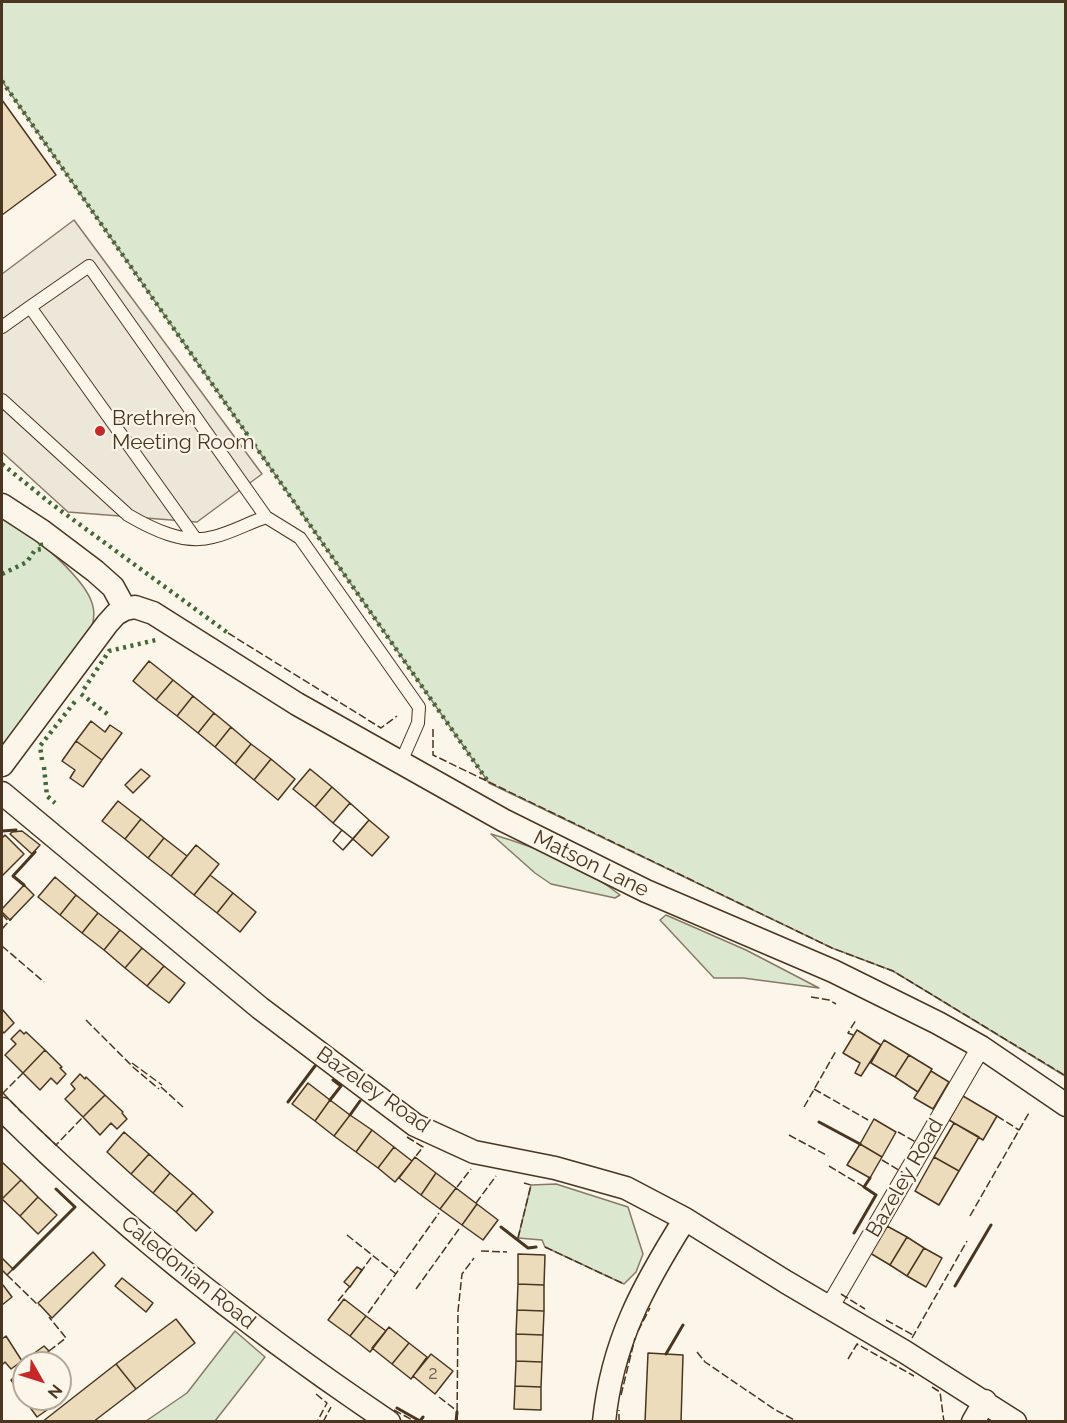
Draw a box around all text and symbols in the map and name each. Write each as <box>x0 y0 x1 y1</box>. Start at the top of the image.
place label: Brethren Meeting Room <box>112 406 255 456</box>
marker: Brethren Meeting Room <box>93 424 107 438</box>
street label: Matson Lane <box>529 825 653 903</box>
street label: Bazeley Road <box>311 1042 435 1138</box>
street label: Bazeley Road <box>861 1114 949 1242</box>
street label: Caledonian Road <box>116 1211 260 1335</box>
north arrow <box>12 1351 72 1411</box>
house number: 2 <box>428 1363 438 1385</box>
text: N <box>44 1381 66 1402</box>

